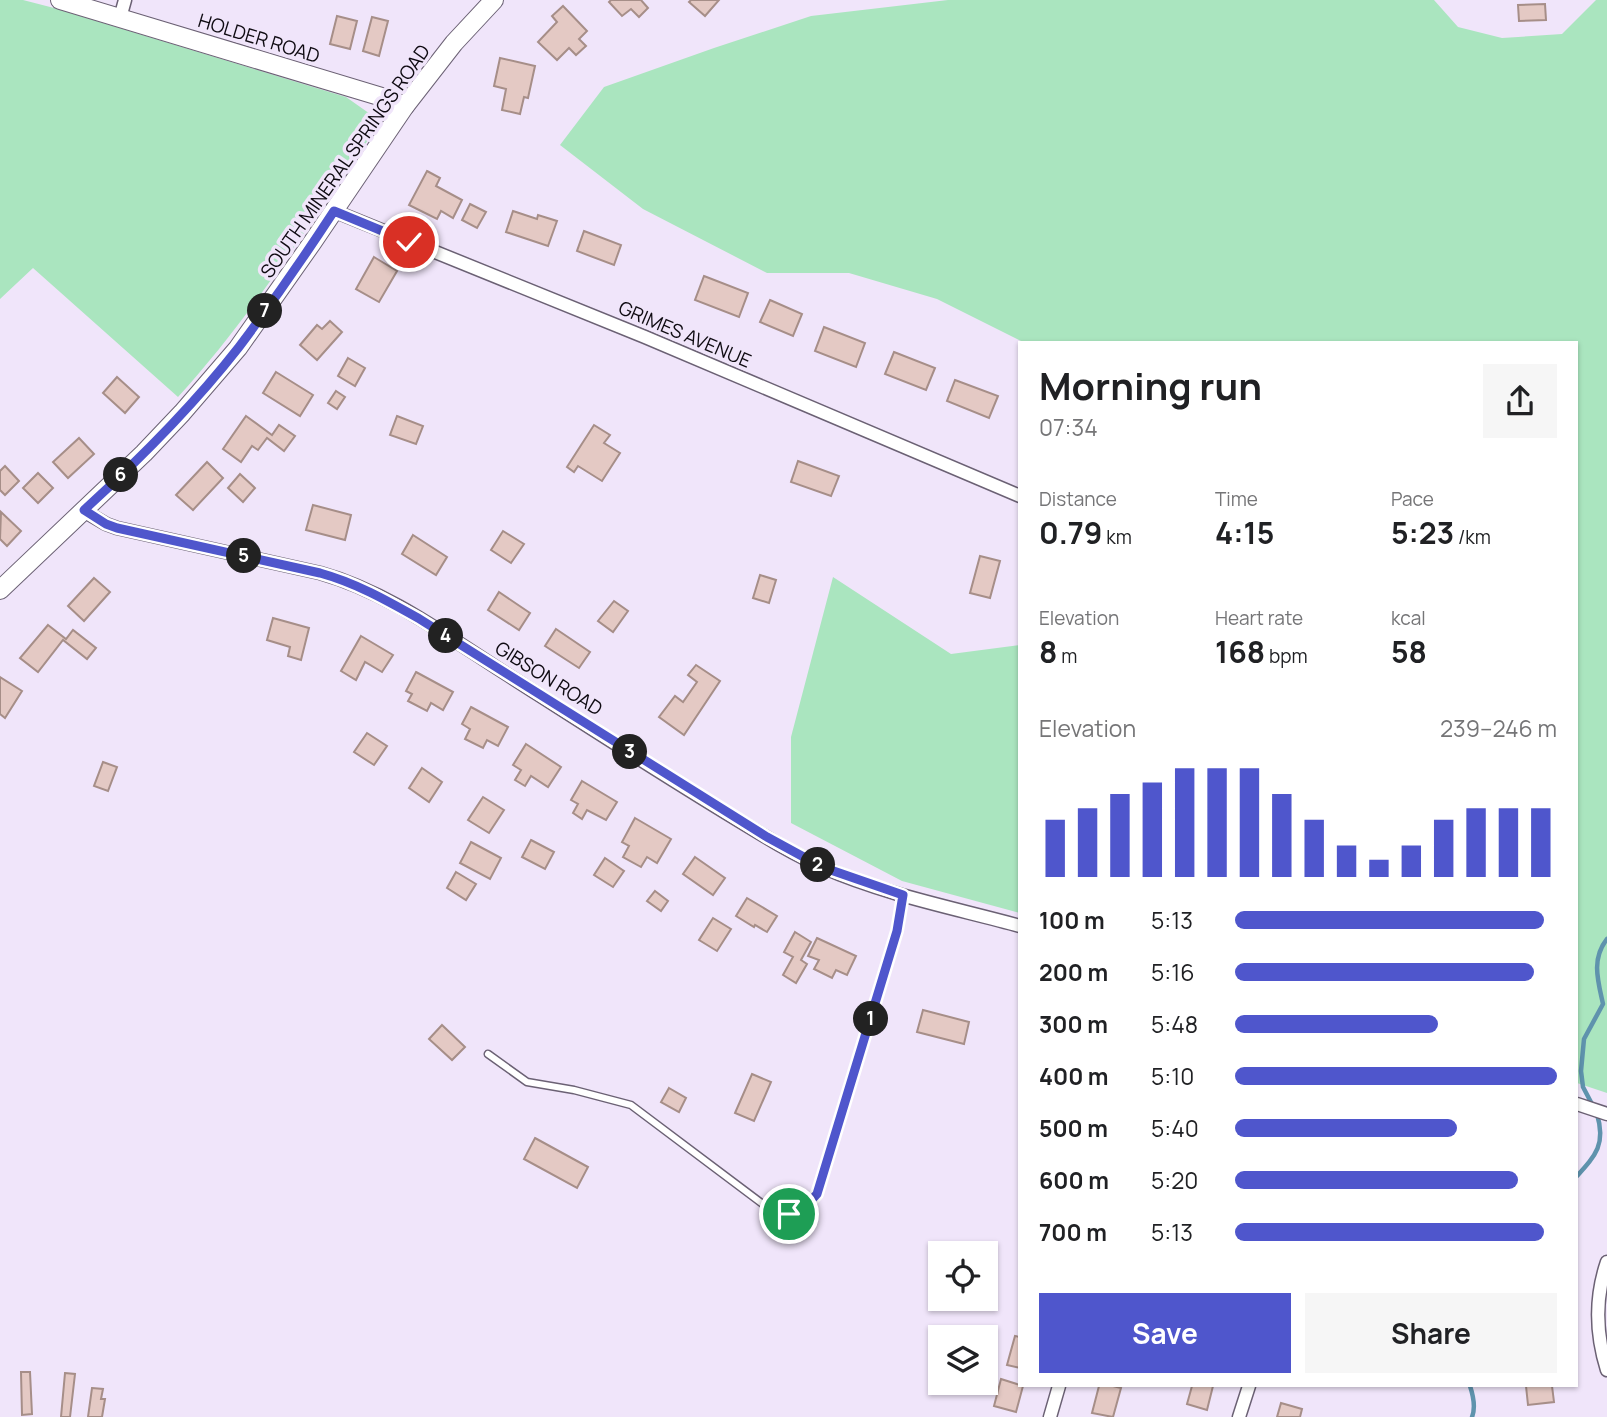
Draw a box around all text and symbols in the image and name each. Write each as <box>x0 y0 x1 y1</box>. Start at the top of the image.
street label: HOLDER ROAD <box>195 7 323 69</box>
street label: SOUTH MINERAL SPRINGS ROAD <box>254 39 436 283</box>
pin <box>379 212 439 272</box>
icon: check <box>390 223 428 261</box>
pin: 7 <box>247 294 282 328</box>
street label: GRIMES AVENUE <box>615 294 755 374</box>
text: 7 <box>259 297 270 323</box>
text: Morning run <box>1039 359 1262 411</box>
button: share <box>1483 364 1557 438</box>
text: 07:34 <box>1039 411 1098 443</box>
pin: 6 <box>104 458 138 492</box>
text: 6 <box>115 461 126 487</box>
text: Distance <box>1039 486 1117 512</box>
text: Time <box>1215 486 1258 512</box>
text: Pace <box>1391 486 1434 512</box>
text: 0.79 <box>1039 512 1103 553</box>
text: 4:15 <box>1215 512 1274 553</box>
text: 5:23 <box>1391 512 1454 553</box>
text: km <box>1103 524 1132 550</box>
text: /km <box>1454 524 1491 550</box>
pin: 5 <box>226 538 262 574</box>
text: 5 <box>238 542 249 568</box>
text: Elevation <box>1039 605 1119 631</box>
text: Heart rate <box>1215 605 1303 631</box>
text: kcal <box>1391 605 1426 631</box>
pin: 4 <box>428 618 464 654</box>
text: 4 <box>440 622 451 648</box>
text: 8 <box>1039 631 1057 672</box>
text: 168 <box>1215 631 1265 672</box>
text: 58 <box>1391 631 1427 672</box>
street label: GIBSON ROAD <box>490 635 608 721</box>
text: m <box>1057 643 1077 669</box>
text: bpm <box>1265 643 1308 669</box>
text: Elevation <box>1039 712 1136 744</box>
text: 239–246 m <box>1440 712 1557 744</box>
pin: 3 <box>612 734 648 770</box>
text: 3 <box>624 738 635 764</box>
pin: 2 <box>800 848 836 882</box>
text: 2 <box>812 851 823 877</box>
text: 100 m <box>1039 904 1105 936</box>
text: 5:13 <box>1151 904 1193 936</box>
text: 200 m <box>1039 956 1108 988</box>
text: 5:16 <box>1151 956 1194 988</box>
pin: 1 <box>854 1002 888 1036</box>
text: 1 <box>866 1005 875 1031</box>
text: 300 m <box>1039 1008 1108 1040</box>
text: 5:48 <box>1151 1008 1198 1040</box>
text: 400 m <box>1039 1060 1109 1092</box>
text: 5:10 <box>1151 1060 1194 1092</box>
text: 500 m <box>1039 1112 1108 1144</box>
text: 5:40 <box>1151 1112 1199 1144</box>
text: 600 m <box>1039 1164 1109 1196</box>
text: 5:20 <box>1151 1164 1198 1196</box>
pin <box>759 1184 819 1244</box>
icon: arrive <box>770 1195 808 1233</box>
text: 700 m <box>1039 1216 1107 1248</box>
text: 5:13 <box>1151 1216 1193 1248</box>
map controls <box>928 1241 998 1395</box>
button: locate <box>928 1241 998 1311</box>
button: Save <box>1039 1293 1291 1373</box>
button: Share <box>1305 1293 1557 1373</box>
button: layers <box>928 1325 998 1395</box>

